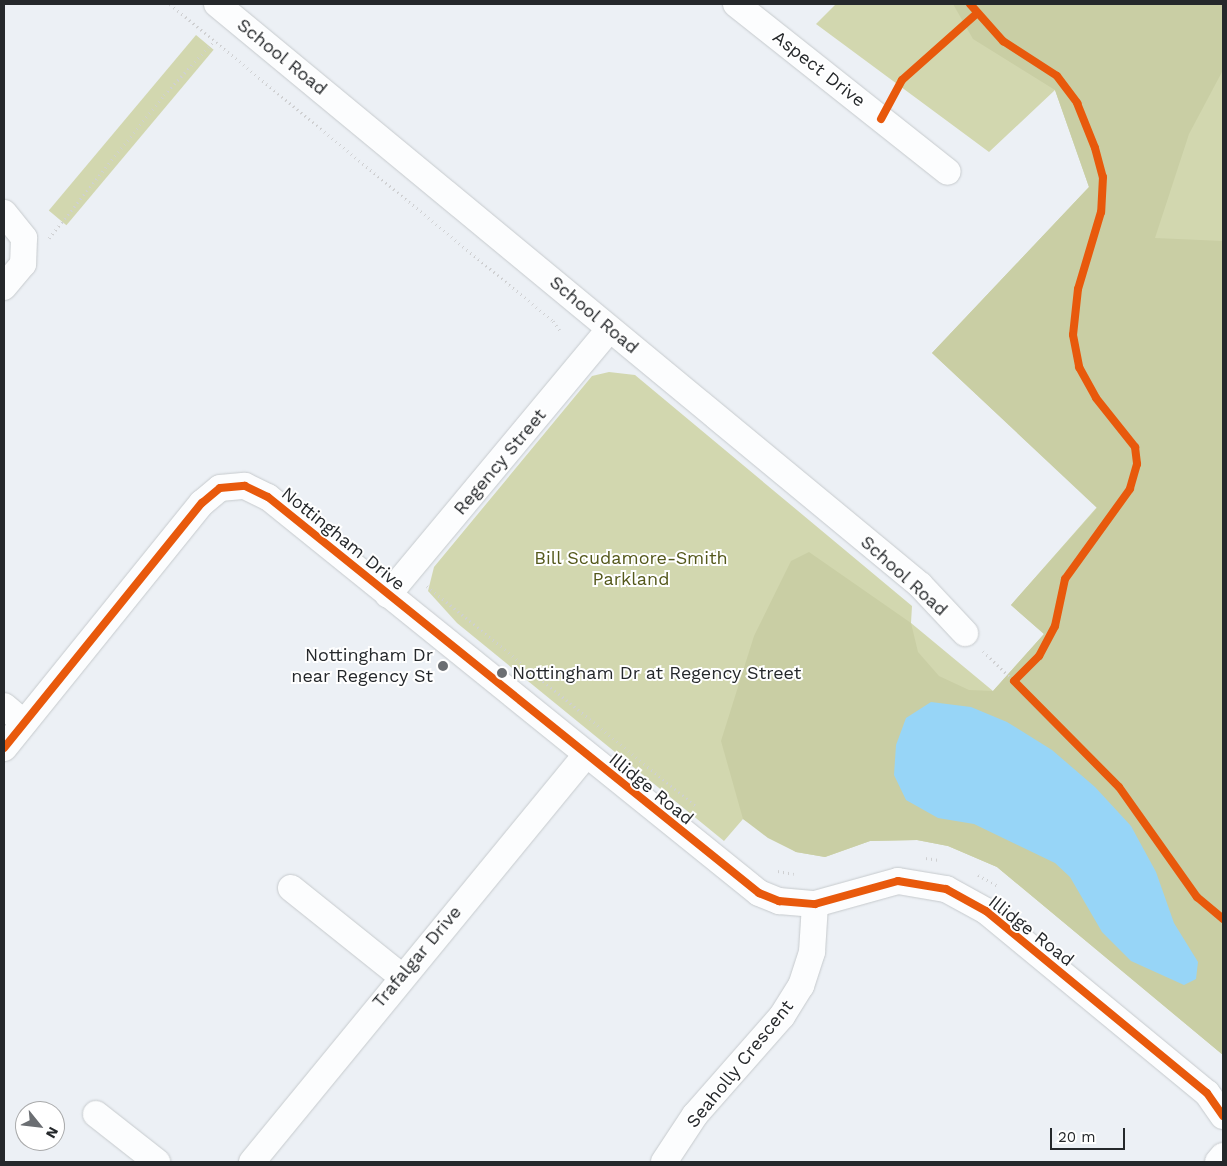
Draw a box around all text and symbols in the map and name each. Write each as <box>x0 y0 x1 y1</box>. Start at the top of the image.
street label: School Road <box>232 14 332 100</box>
street label: Aspect Drive <box>768 26 870 112</box>
street label: School Road <box>545 271 643 359</box>
street label: Regency Street <box>449 404 551 520</box>
street label: Nottingham Drive <box>277 483 409 595</box>
street label: School Road <box>856 531 952 621</box>
park label: Bill Scudamore-Smith Parkland <box>534 548 728 590</box>
place label: Nottingham Dr near Regency St <box>290 645 433 688</box>
marker: Nottingham Dr near Regency St <box>437 660 449 672</box>
place label: Nottingham Dr at Regency Street <box>512 662 802 684</box>
marker: Nottingham Dr at Regency Street <box>496 667 508 679</box>
street label: Illidge Road <box>604 748 698 830</box>
street label: Illidge Road <box>984 891 1078 971</box>
street label: Trafalgar Drive <box>368 901 466 1013</box>
street label: Seaholly Crescent <box>682 996 798 1132</box>
north arrow <box>15 1101 65 1151</box>
scale bar <box>1052 1118 1127 1150</box>
text: N <box>43 1124 62 1141</box>
text: 20 m <box>1058 1128 1096 1146</box>

